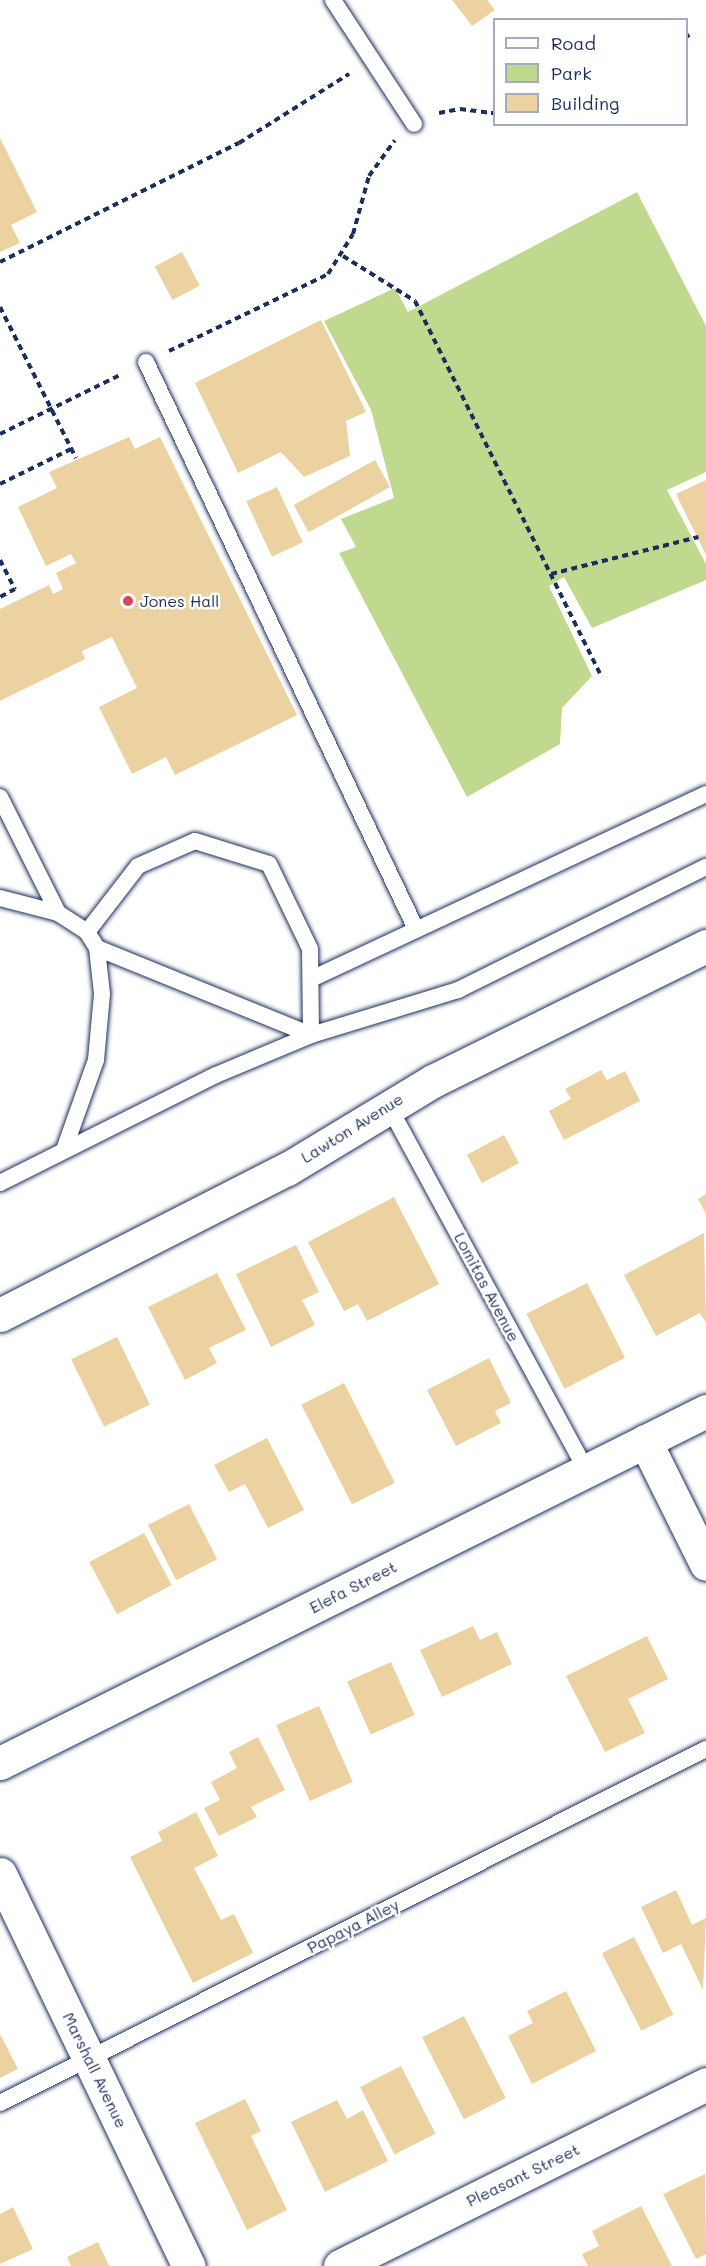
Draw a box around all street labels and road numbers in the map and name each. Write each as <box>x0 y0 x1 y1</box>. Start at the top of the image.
street label: Lawton Avenue <box>297 1089 407 1167</box>
street label: Lomitas Avenue <box>450 1229 524 1345</box>
street label: Elefa Street <box>306 1557 400 1617</box>
street label: Papaya Alley <box>304 1895 402 1957</box>
street label: Marshall Avenue <box>59 2009 131 2131</box>
street label: Pleasant Street <box>463 2139 583 2211</box>

